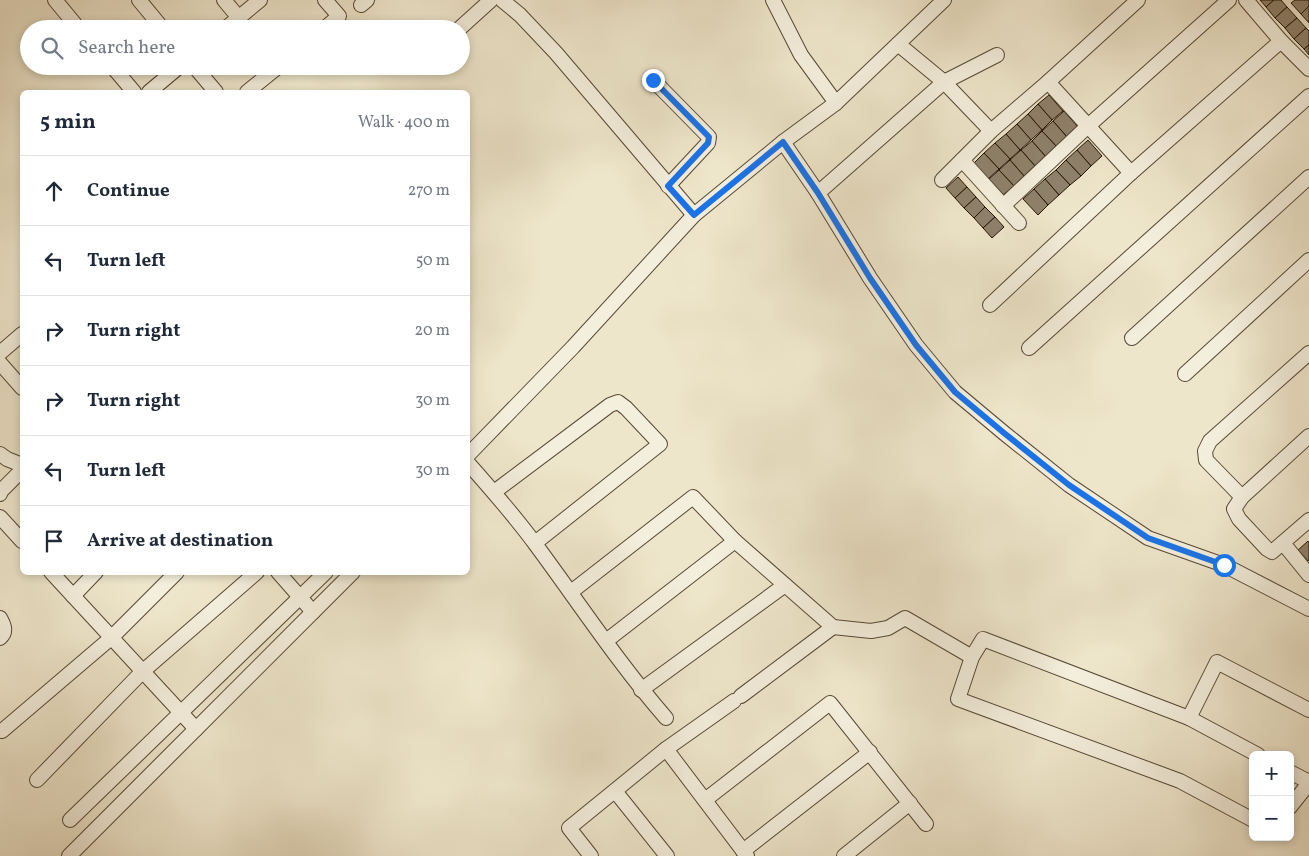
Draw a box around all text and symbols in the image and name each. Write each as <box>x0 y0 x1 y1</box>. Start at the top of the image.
search box <box>20 20 470 75</box>
icon: search <box>38 34 66 62</box>
text: Search here <box>78 35 175 61</box>
route end <box>642 69 665 92</box>
text: 5 min <box>40 108 96 137</box>
text: Walk · 400 m <box>358 112 450 134</box>
icon: ahead <box>40 177 68 205</box>
text: Continue <box>87 178 170 204</box>
text: 270 m <box>408 180 450 202</box>
icon: left <box>40 247 68 275</box>
text: Turn left <box>87 248 166 274</box>
text: 50 m <box>416 250 450 272</box>
icon: right <box>40 317 68 345</box>
text: Turn right <box>87 318 180 344</box>
text: 20 m <box>415 320 450 342</box>
icon: right <box>40 387 68 415</box>
text: Turn right <box>87 388 180 414</box>
text: 30 m <box>415 390 450 412</box>
icon: left <box>40 457 68 485</box>
text: Turn left <box>87 458 166 484</box>
text: 30 m <box>415 460 450 482</box>
icon: arrive <box>40 527 68 555</box>
text: Arrive at destination <box>87 528 273 554</box>
route start <box>1213 554 1236 577</box>
map controls <box>1249 751 1294 841</box>
button: + <box>1249 751 1294 796</box>
button: − <box>1249 796 1294 841</box>

